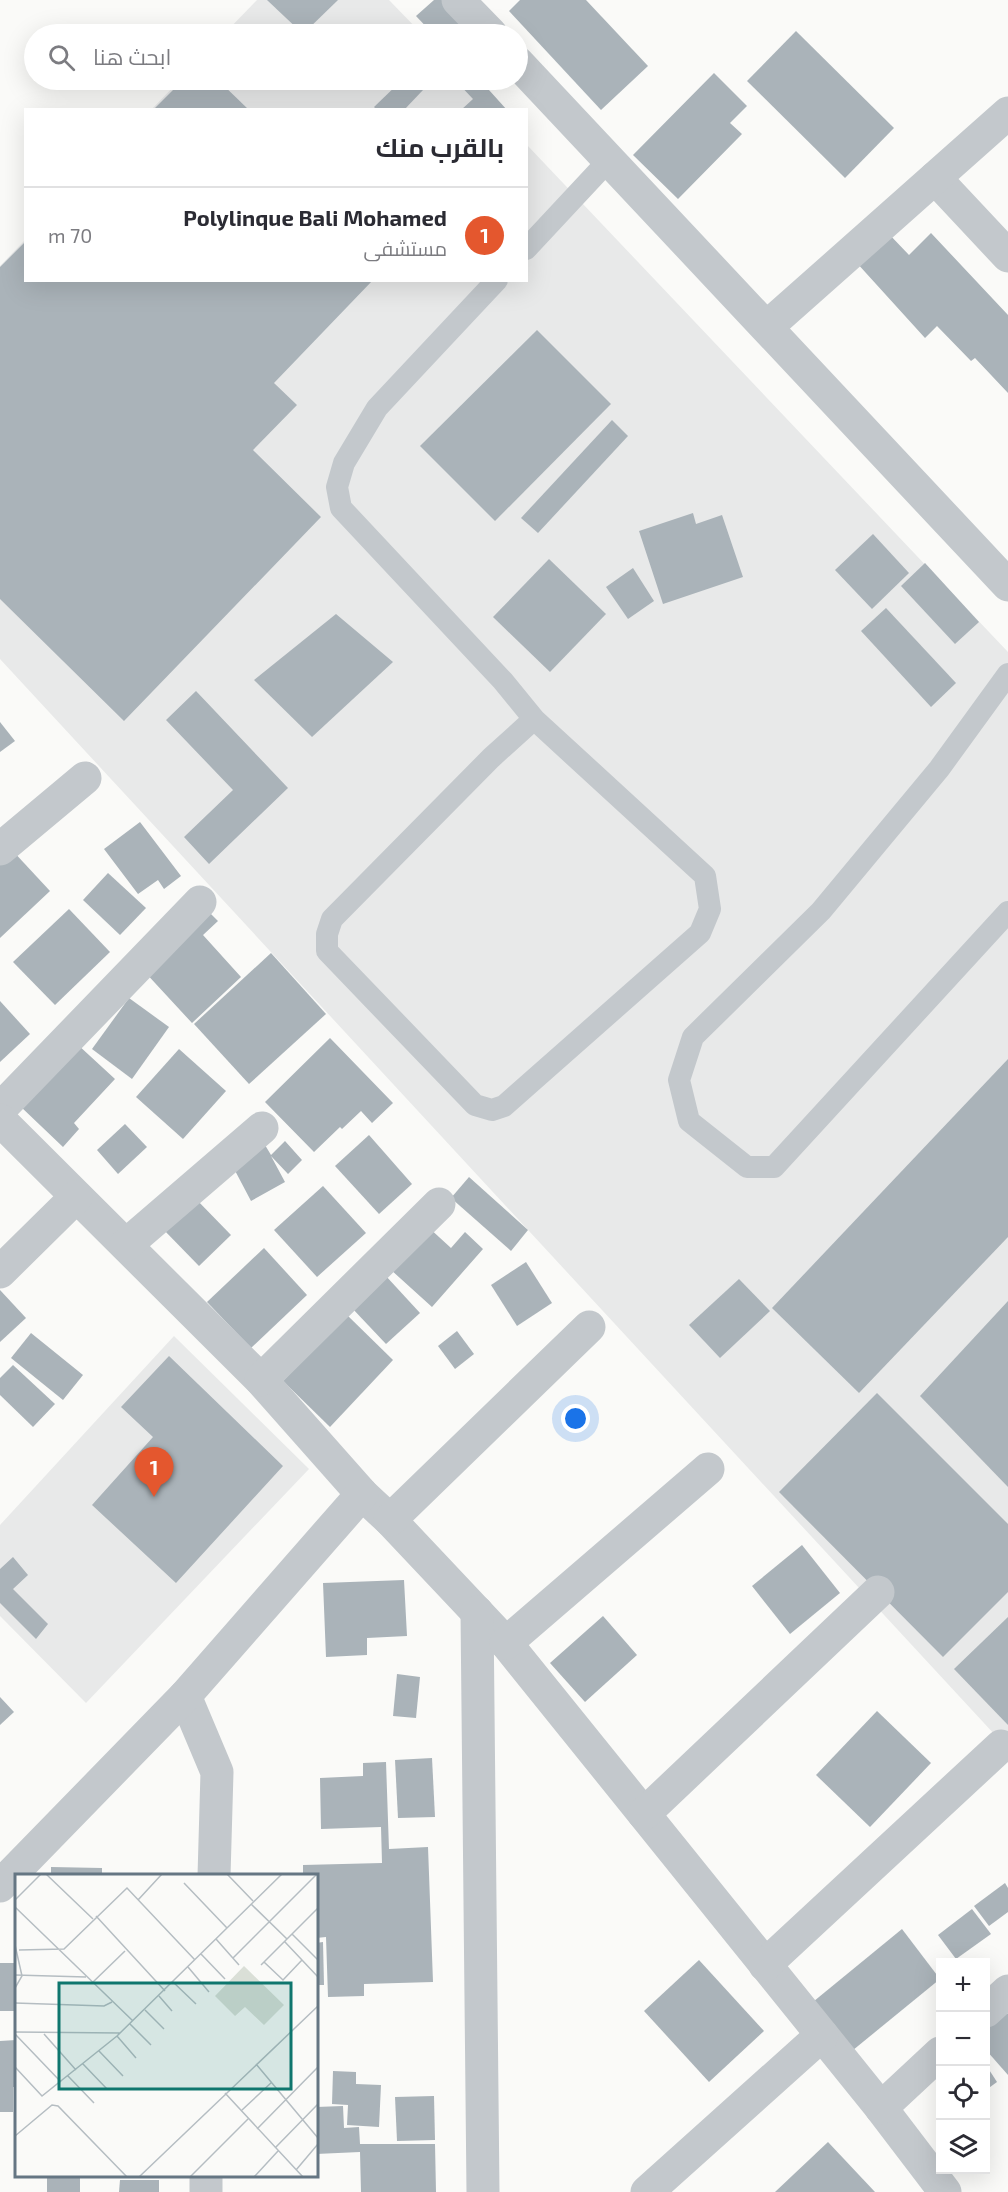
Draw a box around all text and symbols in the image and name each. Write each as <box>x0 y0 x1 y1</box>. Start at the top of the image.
search box <box>24 24 528 90</box>
icon: search <box>45 41 78 74</box>
text: ابحث هنا <box>93 43 171 69</box>
text: بالقرب منك <box>376 131 504 162</box>
text: Polylinque Bali Mohamed <box>183 204 447 230</box>
text: 70 m <box>48 223 92 247</box>
text: 1 <box>480 223 489 247</box>
text: مستشفى <box>363 236 447 260</box>
your location <box>561 1404 590 1433</box>
pin: 1 <box>134 1448 174 1497</box>
inset map <box>15 1874 318 2177</box>
map controls <box>936 1958 990 2174</box>
button: + <box>936 1958 990 2012</box>
button: − <box>936 2012 990 2066</box>
button: locate <box>936 2066 990 2120</box>
button: layers <box>936 2120 990 2174</box>

